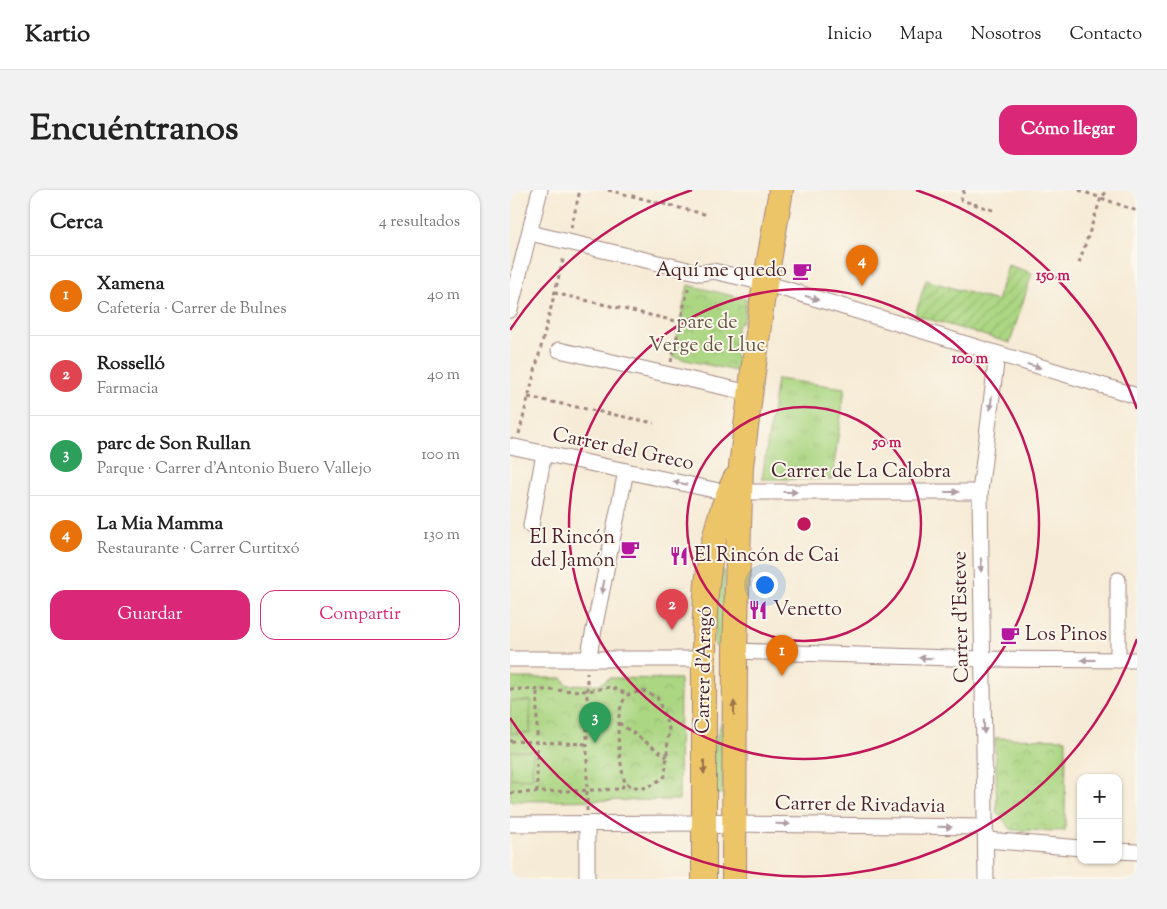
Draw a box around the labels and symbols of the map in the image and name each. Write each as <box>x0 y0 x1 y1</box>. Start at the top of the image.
pin: 4 <box>846 245 878 286</box>
place label: Aquí me quedo <box>656 257 787 286</box>
cafe icon: Aquí me quedo <box>791 260 813 282</box>
text: 150 m <box>1036 266 1070 287</box>
one-way arrow <box>805 294 820 302</box>
park label: parc de Verge de Lluc <box>649 309 765 361</box>
text: 100 m <box>952 349 989 370</box>
one-way arrow <box>1027 362 1042 370</box>
one-way arrow <box>987 395 995 411</box>
street label: Carrer del Greco <box>549 421 697 479</box>
text: 50 m <box>872 433 902 454</box>
street label: Carrer de La Calobra <box>771 458 951 487</box>
one-way arrow <box>673 479 688 487</box>
one-way arrow <box>782 488 798 496</box>
one-way arrow <box>944 488 960 496</box>
centre of rings <box>795 515 813 533</box>
place label: El Rincón del Jamón <box>530 524 615 576</box>
cafe icon: El Rincón del Jamón <box>619 538 641 560</box>
place label: El Rincón de Cai <box>694 542 839 571</box>
restaurant icon: El Rincón de Cai <box>668 545 690 567</box>
street label: Carrer d'Esteve <box>946 551 978 683</box>
one-way arrow <box>977 557 985 573</box>
your location <box>752 572 778 598</box>
one-way arrow <box>598 580 606 596</box>
pin: 2 <box>656 589 688 630</box>
place label: Venetto <box>773 596 842 625</box>
restaurant icon: Venetto <box>747 599 769 621</box>
street label: Carrer d'Aragó <box>689 606 721 734</box>
place label: Los Pinos <box>1025 621 1107 650</box>
cafe icon: Los Pinos <box>999 624 1021 646</box>
pin: 1 <box>766 635 798 676</box>
one-way arrow <box>918 653 934 661</box>
one-way arrow <box>1080 656 1096 664</box>
one-way arrow <box>730 700 738 716</box>
pin: 3 <box>579 702 611 743</box>
one-way arrow <box>980 720 988 736</box>
one-way arrow <box>700 759 708 775</box>
street label: Carrer de Rivadavia <box>775 790 945 822</box>
one-way arrow <box>775 821 791 829</box>
one-way arrow <box>938 823 954 831</box>

